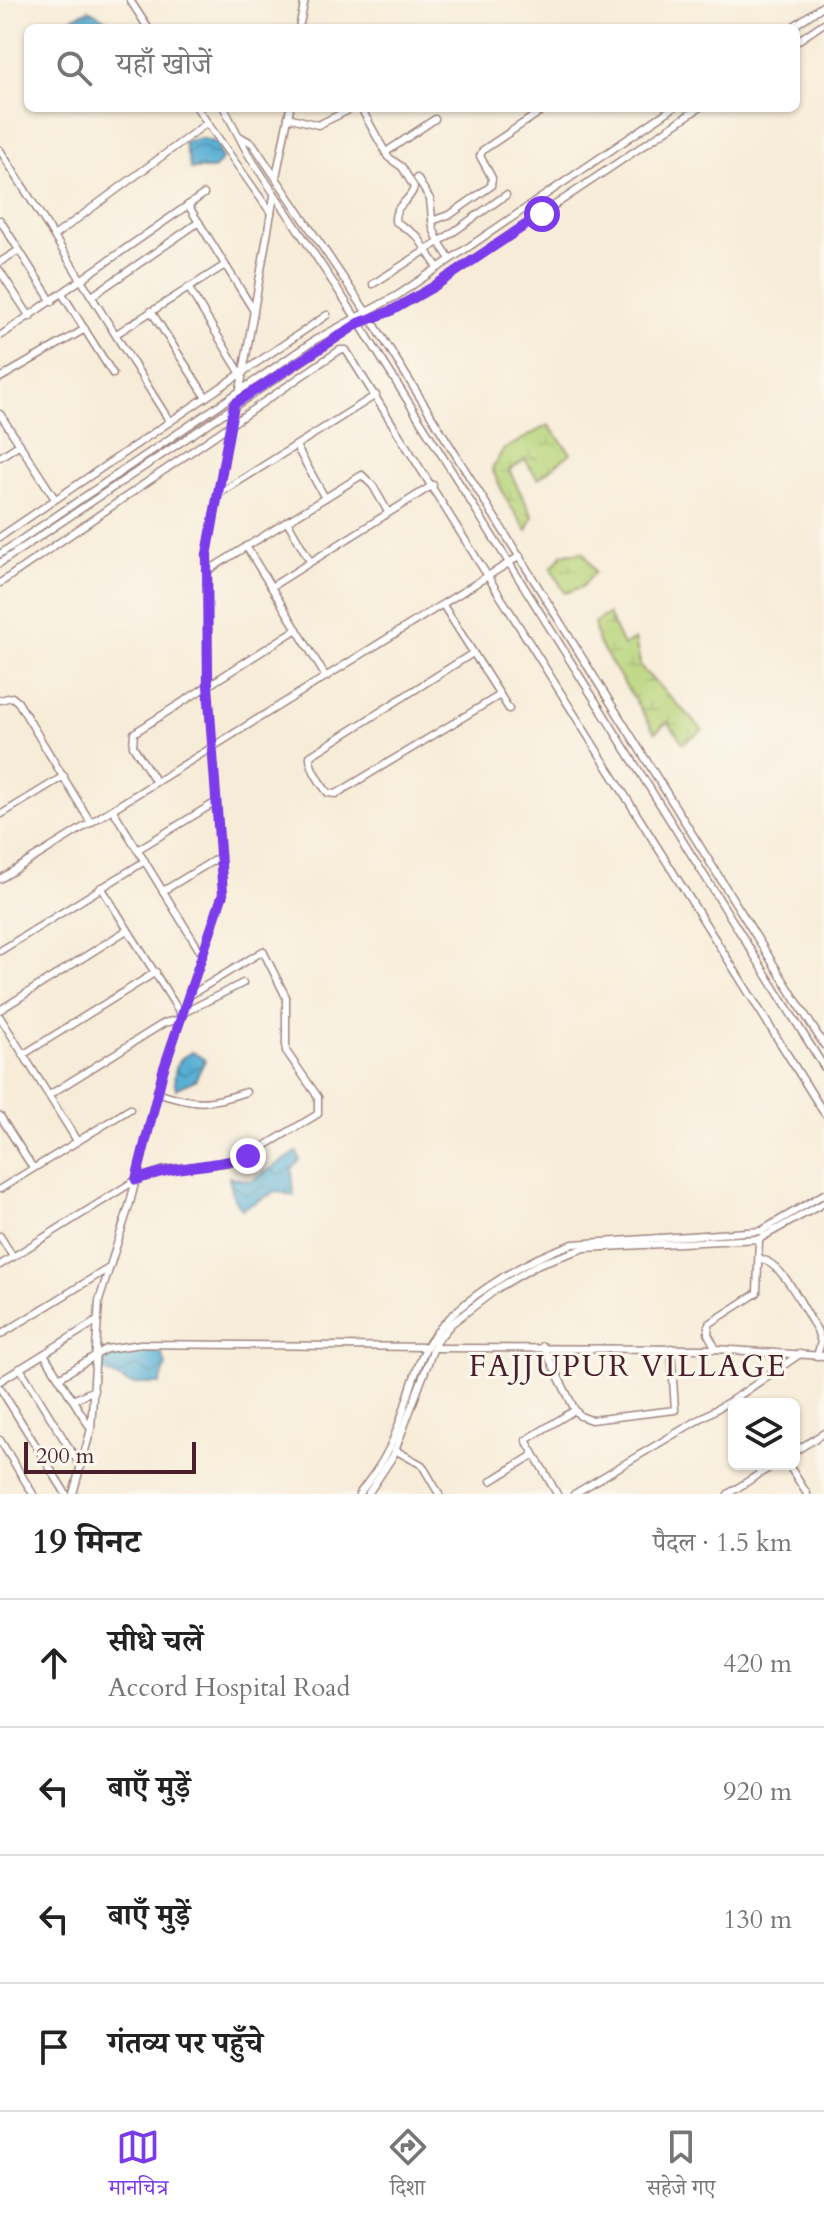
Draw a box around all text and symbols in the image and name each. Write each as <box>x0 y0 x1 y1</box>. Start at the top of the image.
search box <box>24 24 800 112</box>
text: यहाँ खोजें <box>116 44 212 85</box>
icon: search <box>52 46 96 90</box>
route start <box>524 196 560 232</box>
route end <box>230 1138 266 1174</box>
district label: FAJJUPUR VILLAGE <box>469 1346 787 1387</box>
map controls <box>728 1398 800 1470</box>
button: layers <box>728 1398 800 1470</box>
scale bar <box>24 1438 196 1474</box>
text: 200 m <box>36 1441 94 1471</box>
text: 19 मिनट <box>32 1519 140 1565</box>
text: पैदल · 1.5 km <box>653 1525 792 1560</box>
text: सीधे चलें <box>108 1621 203 1662</box>
icon: ahead <box>32 1641 76 1685</box>
text: 420 m <box>723 1646 792 1681</box>
text: Accord Hospital Road <box>108 1670 350 1705</box>
text: बाएँ मुड़ें <box>108 1767 190 1808</box>
icon: left <box>32 1769 76 1813</box>
text: 920 m <box>723 1774 792 1809</box>
text: बाएँ मुड़ें <box>108 1895 190 1936</box>
icon: left <box>32 1897 76 1941</box>
text: 130 m <box>723 1902 792 1937</box>
text: गंतव्य पर पहुँचे <box>108 2023 263 2064</box>
icon: arrive <box>32 2025 76 2069</box>
tab: मानचित्र <box>109 2125 168 2209</box>
tab: दिशा <box>386 2125 430 2209</box>
tab: सहेजे गए <box>647 2125 715 2209</box>

